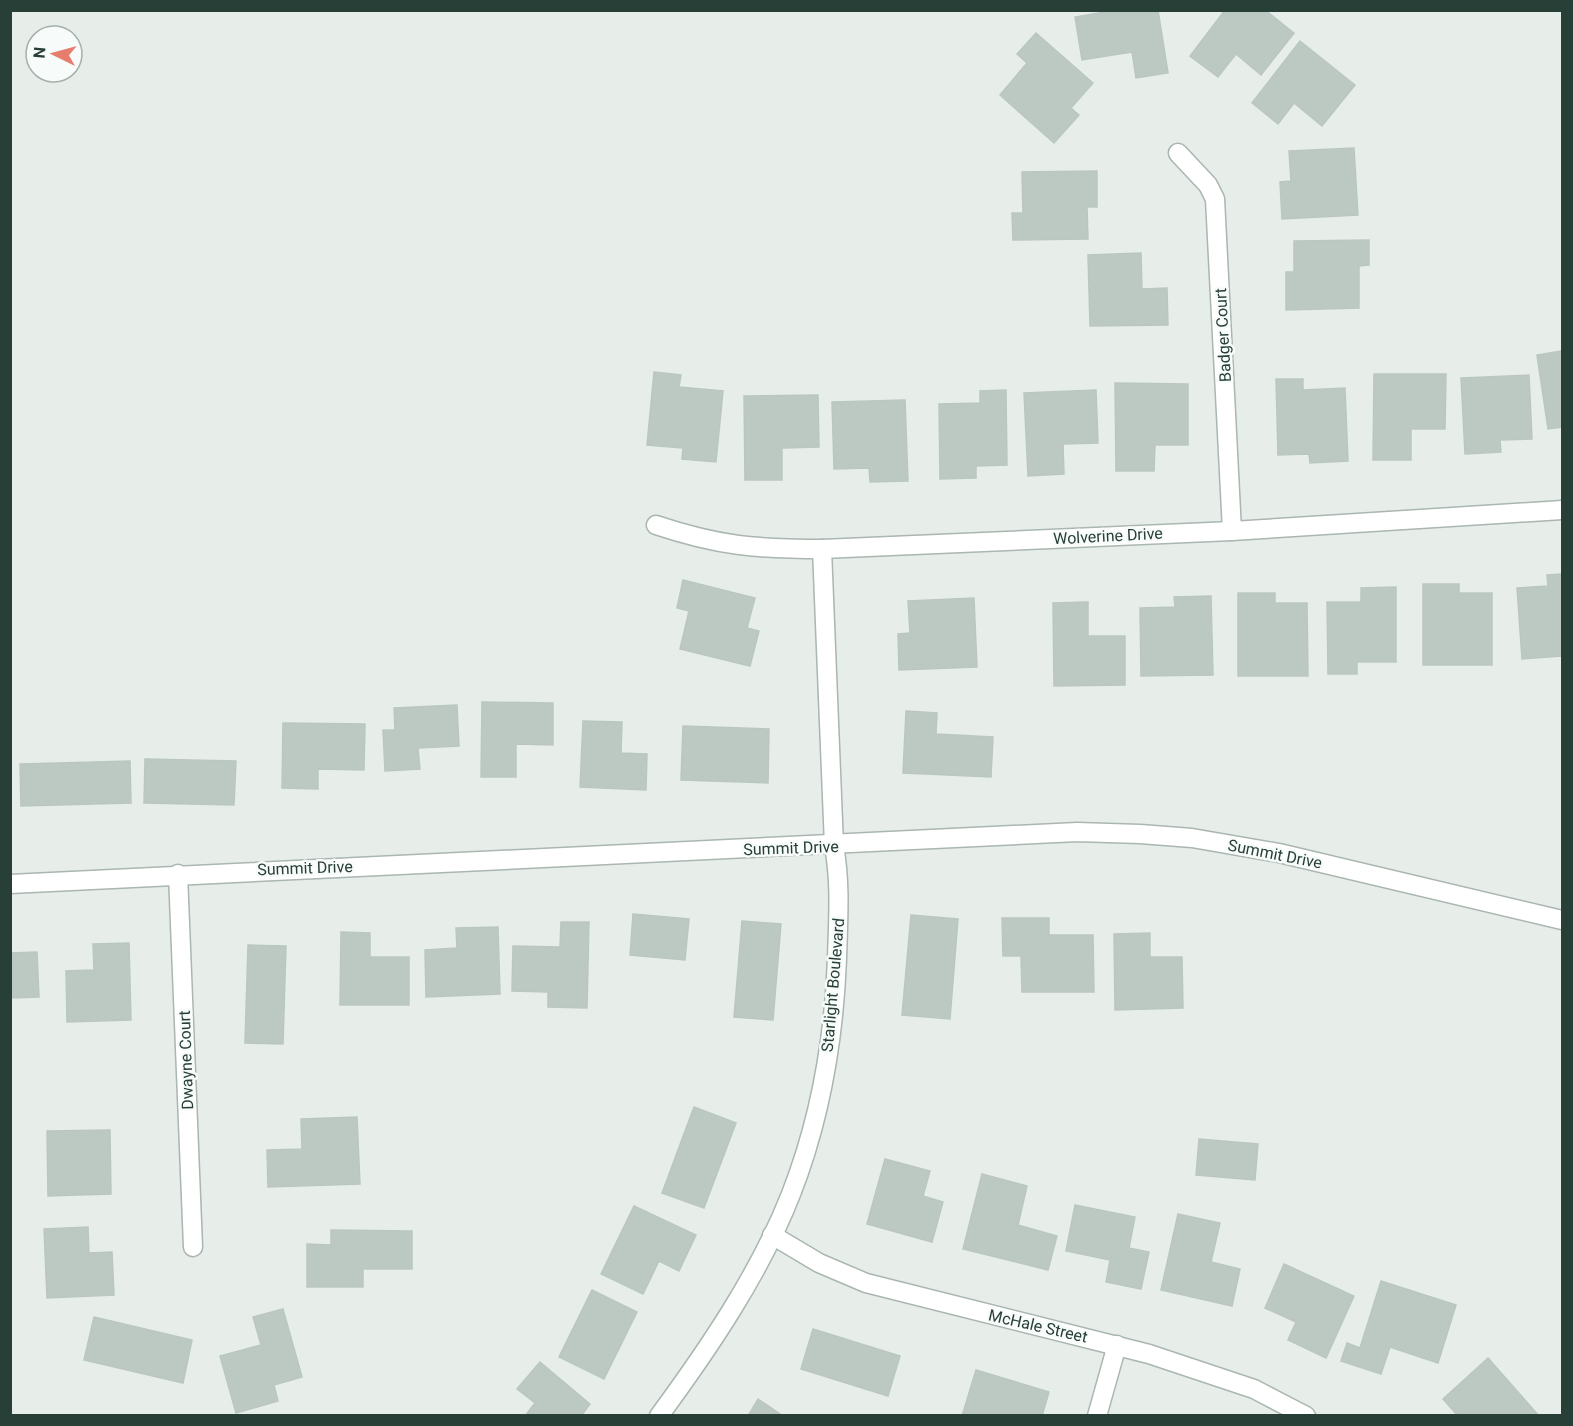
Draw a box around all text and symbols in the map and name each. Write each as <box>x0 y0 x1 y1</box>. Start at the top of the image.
north arrow <box>24 24 84 84</box>
text: N <box>30 46 50 59</box>
street label: Badger Court <box>1211 288 1235 382</box>
street label: Wolverine Drive <box>1053 524 1163 548</box>
street label: Summit Drive <box>1226 836 1324 872</box>
street label: Summit Drive <box>743 837 839 859</box>
street label: Summit Drive <box>257 857 353 879</box>
street label: Starlight Boulevard <box>818 917 848 1053</box>
street label: Dwayne Court <box>175 1010 197 1110</box>
street label: McHale Street <box>987 1305 1089 1347</box>

